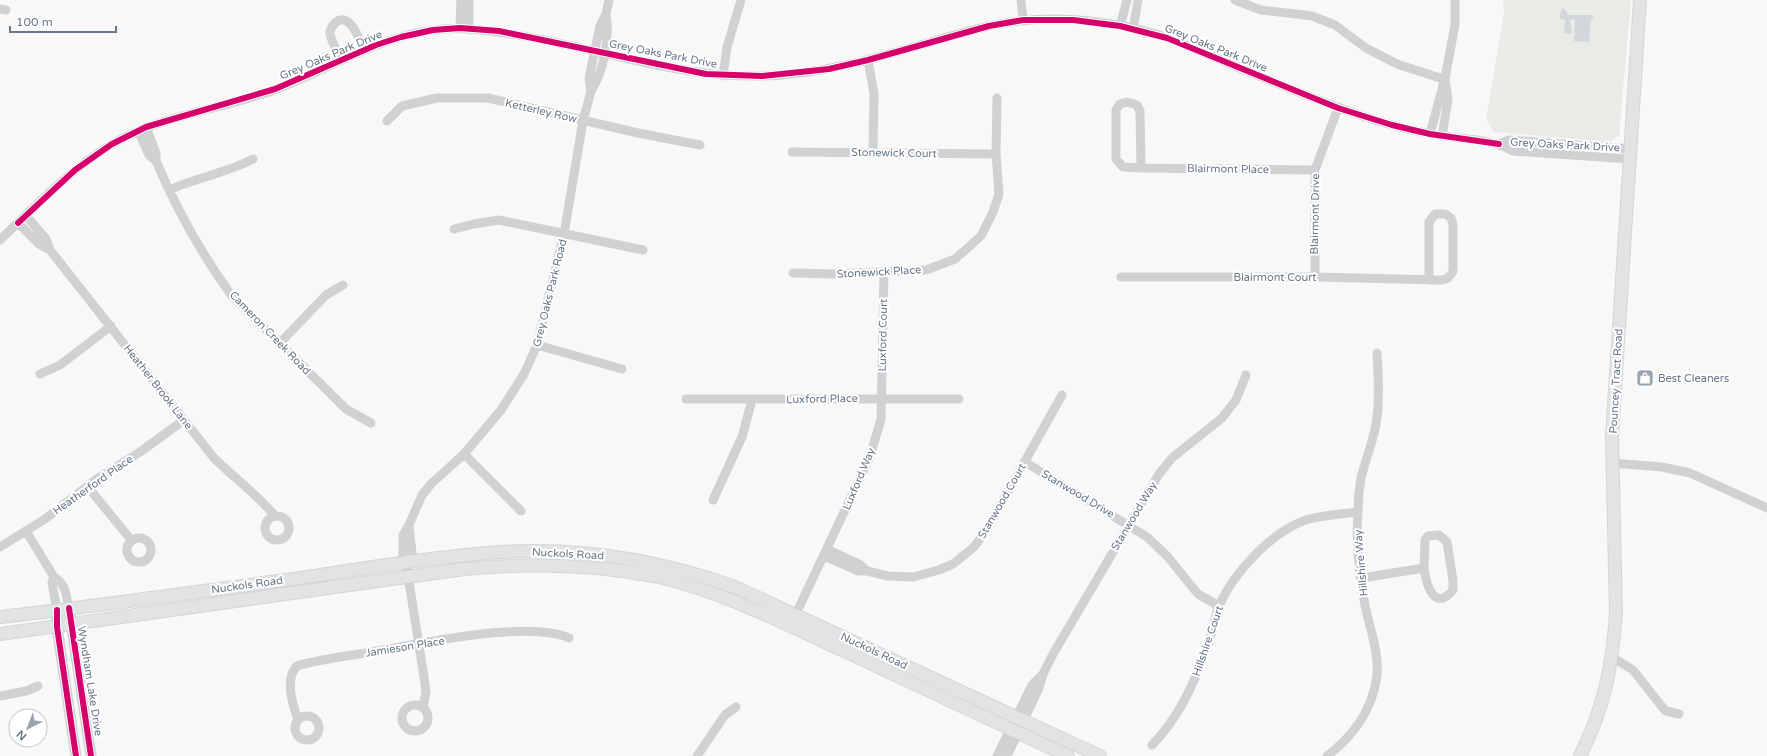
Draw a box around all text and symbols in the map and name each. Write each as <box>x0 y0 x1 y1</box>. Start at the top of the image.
scale bar <box>10 8 116 34</box>
text: 100 m <box>16 15 53 29</box>
street label: Grey Oaks Park Drive <box>1163 21 1269 75</box>
street label: Grey Oaks Park Drive <box>278 28 384 82</box>
street label: Grey Oaks Park Drive <box>608 37 718 71</box>
street label: Ketterley Row <box>504 96 578 126</box>
street label: Grey Oaks Park Drive <box>1510 136 1620 154</box>
street label: Stonewick Court <box>851 146 937 160</box>
street label: Blairmont Place <box>1187 162 1269 176</box>
street label: Blairmont Drive <box>1308 173 1322 255</box>
street label: Grey Oaks Park Road <box>530 238 570 348</box>
street label: Stonewick Place <box>836 263 922 281</box>
street label: Blairmont Court <box>1233 271 1317 284</box>
street label: Cameron Creek Road <box>227 289 313 377</box>
street label: Luxford Court <box>876 299 890 371</box>
street label: Pouncey Tract Road <box>1607 328 1625 434</box>
street label: Heather Brook Lane <box>121 342 195 432</box>
shop icon: Best Cleaners <box>1635 368 1655 388</box>
place label: Best Cleaners <box>1658 372 1729 385</box>
street label: Luxford Place <box>786 392 858 406</box>
street label: Luxford Way <box>840 446 878 512</box>
street label: Heatherford Place <box>51 453 135 517</box>
street label: Stanwood Court <box>975 461 1029 541</box>
street label: Stanwood Drive <box>1039 467 1117 521</box>
street label: Stanwood Way <box>1108 479 1160 553</box>
street label: Hillshire Way <box>1352 529 1370 597</box>
street label: Nuckols Road <box>532 546 605 562</box>
street label: Nuckols Road <box>210 574 284 596</box>
street label: Hillshire Court <box>1190 604 1226 678</box>
street label: Wyndham Lake Drive <box>75 625 105 737</box>
street label: Nuckols Road <box>838 630 910 672</box>
street label: Jamieson Place <box>364 634 446 660</box>
north arrow <box>8 708 48 748</box>
text: N <box>14 727 29 743</box>

